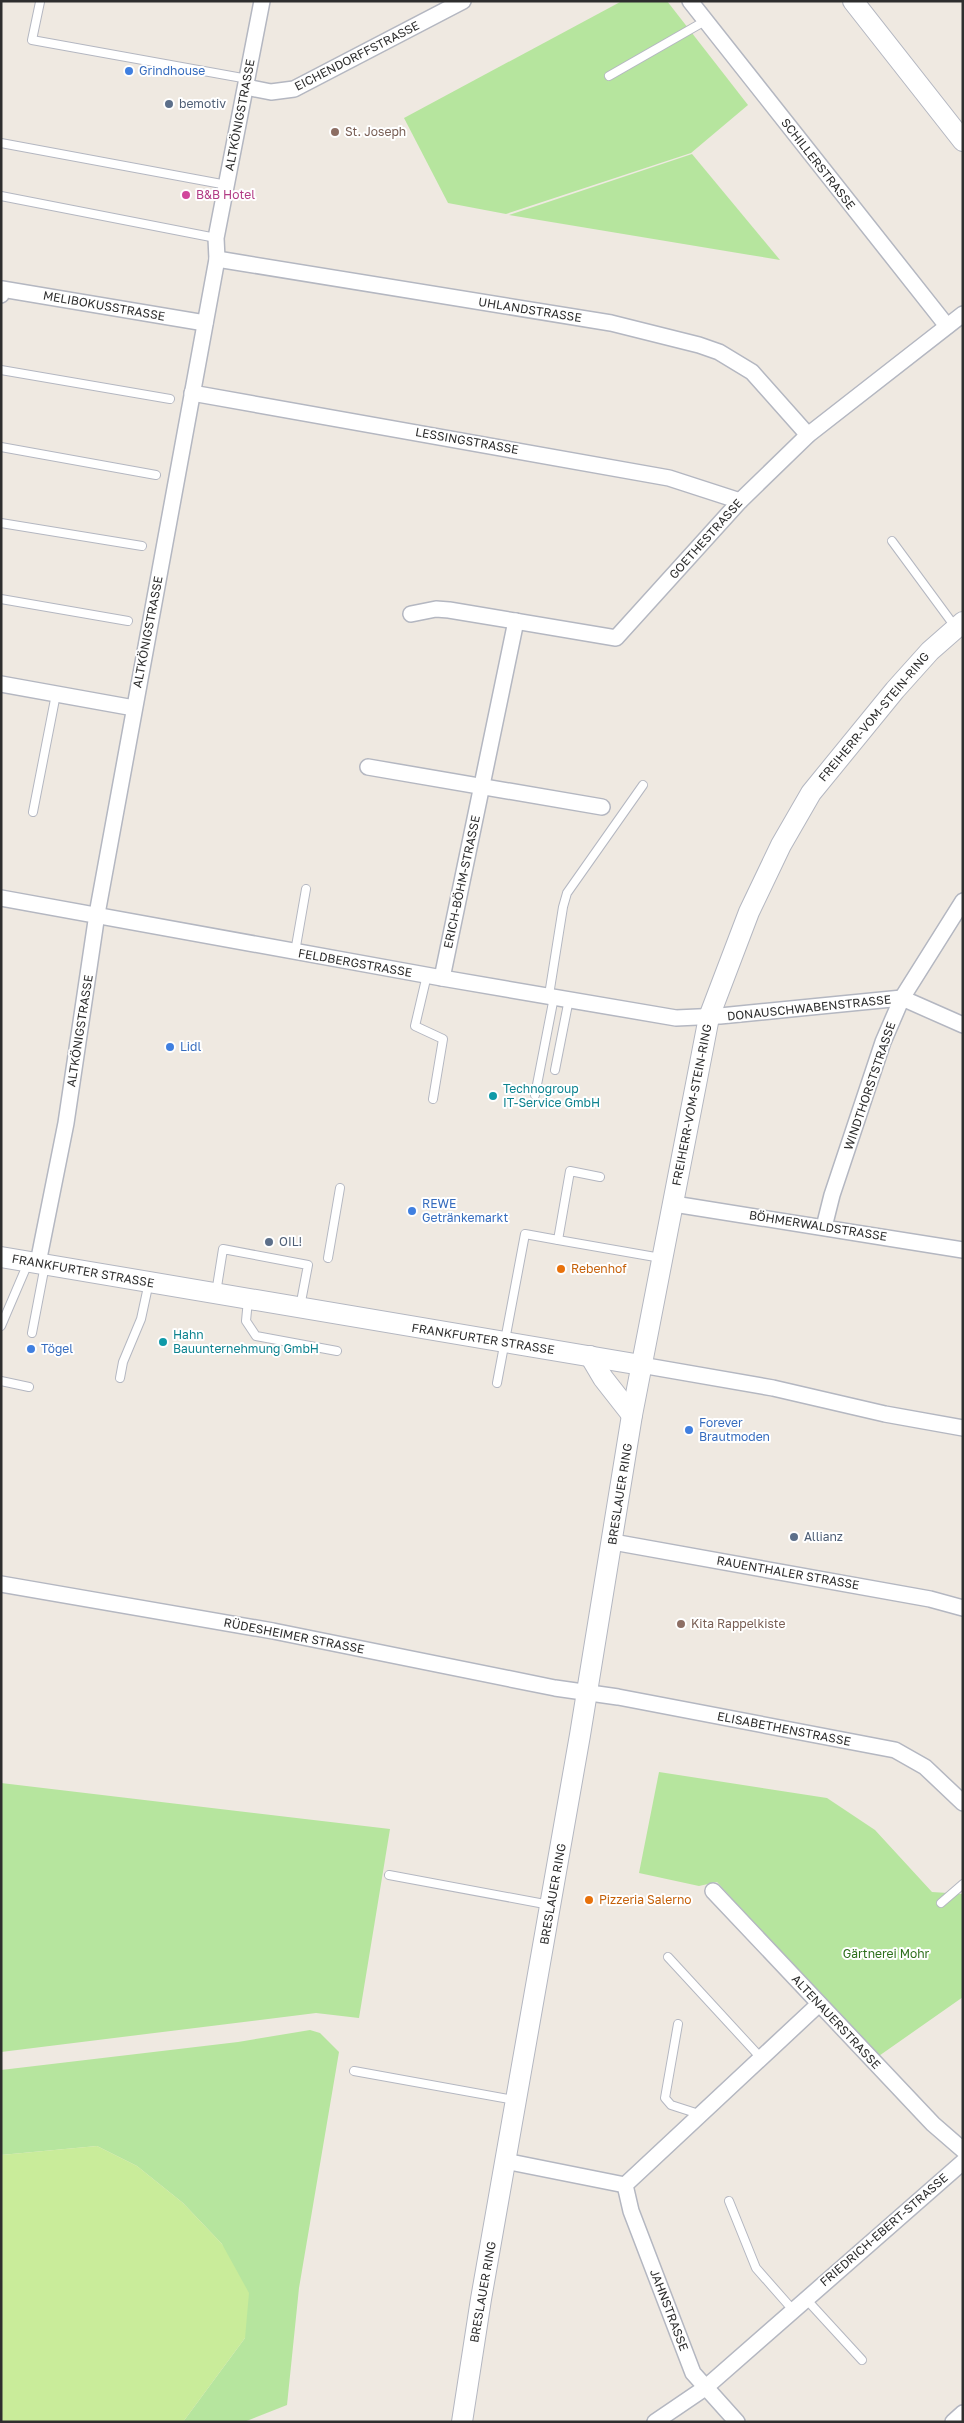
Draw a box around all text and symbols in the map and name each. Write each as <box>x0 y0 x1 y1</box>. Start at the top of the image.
street label: EICHENDORFFSTRASSE <box>292 18 422 94</box>
street label: ALTKÖNIGSTRASSE <box>221 58 258 172</box>
place label: Grindhouse <box>139 63 205 78</box>
marker: Grindhouse <box>123 65 135 77</box>
place label: bemotiv <box>179 96 226 111</box>
marker: bemotiv <box>163 98 175 110</box>
street label: SCHILLERSTRASSE <box>778 115 859 212</box>
place label: St. Joseph <box>345 124 406 139</box>
marker: St. Joseph <box>329 126 341 138</box>
place label: B&B Hotel <box>196 187 255 202</box>
marker: B&B Hotel <box>180 189 192 201</box>
street label: MELIBOKUSSTRASSE <box>42 287 166 324</box>
street label: UHLANDSTRASSE <box>477 294 583 325</box>
street label: LESSINGSTRASSE <box>414 424 520 457</box>
street label: GOETHESTRASSE <box>666 496 745 582</box>
street label: ALTKÖNIGSTRASSE <box>129 575 166 689</box>
street label: FREIHERR-VOM-STEIN-RING <box>815 649 932 785</box>
street label: ERICH-BÖHM-STRASSE <box>440 814 483 950</box>
street label: FELDBERGSTRASSE <box>297 945 413 980</box>
street label: ALTKÖNIGSTRASSE <box>63 974 96 1088</box>
street label: DONAUSCHWABENSTRASSE <box>726 991 892 1024</box>
street label: WINDTHORSTSTRASSE <box>840 1020 899 1152</box>
street label: FREIHERR-VOM-STEIN-RING <box>668 1023 715 1187</box>
place label: Lidl <box>180 1039 201 1054</box>
marker: Lidl <box>164 1041 176 1053</box>
place label: Technogroup IT-Service GmbH <box>503 1081 600 1110</box>
marker: Technogroup IT-Service GmbH <box>487 1090 499 1102</box>
place label: REWE Getränkemarkt <box>422 1196 509 1225</box>
marker: REWE Getränkemarkt <box>406 1205 418 1217</box>
street label: BÖHMERWALDSTRASSE <box>748 1207 888 1244</box>
place label: OIL! <box>279 1234 302 1249</box>
marker: OIL! <box>263 1236 275 1248</box>
street label: FRANKFURTER STRASSE <box>11 1251 155 1290</box>
place label: Rebenhof <box>571 1261 627 1276</box>
marker: Rebenhof <box>555 1263 567 1275</box>
street label: FRANKFURTER STRASSE <box>411 1320 556 1357</box>
place label: Hahn Bauunternehmung GmbH <box>173 1327 319 1356</box>
marker: Hahn Bauunternehmung GmbH <box>157 1336 169 1348</box>
place label: Tögel <box>41 1341 73 1356</box>
marker: Tögel <box>25 1343 37 1355</box>
place label: Forever Brautmoden <box>699 1415 770 1444</box>
marker: Forever Brautmoden <box>683 1424 695 1436</box>
street label: BRESLAUER RING <box>604 1442 635 1546</box>
place label: Allianz <box>804 1529 843 1544</box>
marker: Allianz <box>788 1531 800 1543</box>
street label: RAUENTHALER STRASSE <box>716 1553 861 1592</box>
street label: RÜDESHEIMER STRASSE <box>222 1615 366 1657</box>
place label: Kita Rappelkiste <box>691 1616 786 1631</box>
marker: Kita Rappelkiste <box>675 1618 687 1630</box>
street label: ELISABETHENSTRASSE <box>716 1708 852 1749</box>
street label: BRESLAUER RING <box>536 1842 569 1946</box>
place label: Pizzeria Salerno <box>599 1892 691 1907</box>
marker: Pizzeria Salerno <box>583 1894 595 1906</box>
park label: Gärtnerei Mohr <box>843 1946 930 1961</box>
street label: ALTENAUERSTRASSE <box>789 1971 884 2072</box>
street label: FRIEDRICH-EBERT-STRASSE <box>817 2170 951 2289</box>
street label: BRESLAUER RING <box>466 2240 499 2344</box>
street label: JAHNSTRASSE <box>647 2267 692 2353</box>

